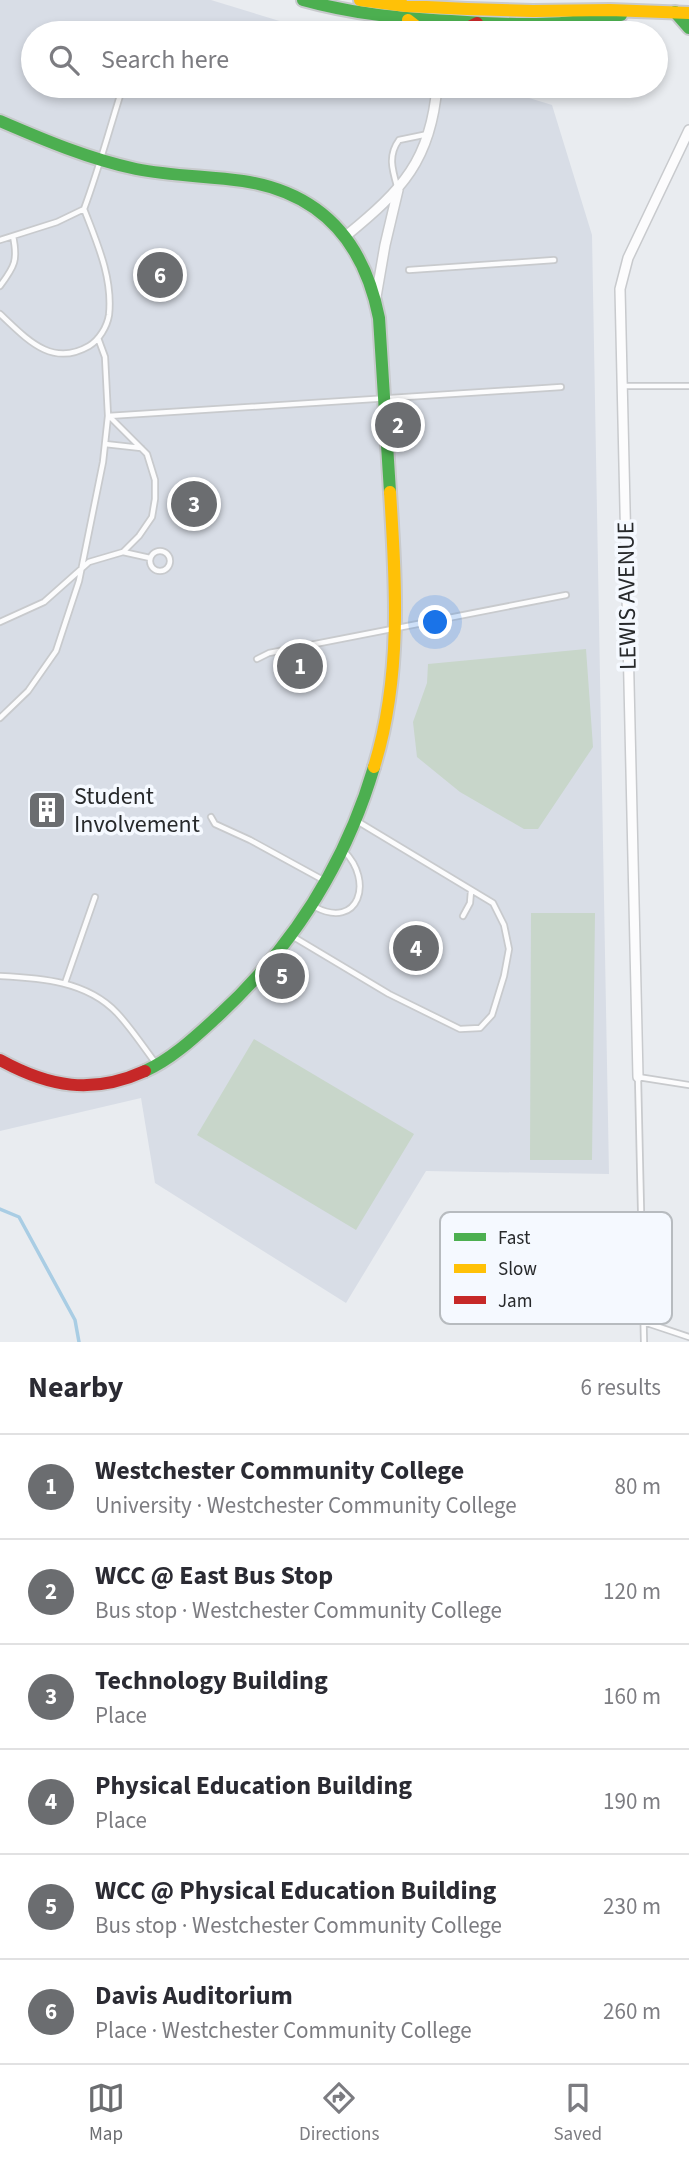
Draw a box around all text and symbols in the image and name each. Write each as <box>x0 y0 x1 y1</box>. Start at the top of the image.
search box <box>21 21 668 98</box>
icon: search <box>45 41 83 79</box>
text: Search here <box>101 41 229 78</box>
pin: 6 <box>137 249 183 301</box>
pin: 2 <box>375 399 421 451</box>
pin: 3 <box>171 478 217 530</box>
street label: LEWIS AVENUE <box>608 521 646 671</box>
your location <box>418 605 452 639</box>
pin: 1 <box>277 640 323 692</box>
place label: Student Involvement <box>74 779 200 842</box>
building icon: Student Involvement <box>26 789 68 831</box>
pin: 4 <box>393 922 439 974</box>
pin: 5 <box>259 950 305 1002</box>
legend <box>440 1212 672 1324</box>
text: Fast <box>498 1225 531 1252</box>
text: Slow <box>498 1256 537 1283</box>
text: Jam <box>498 1288 532 1315</box>
text: Nearby <box>28 1366 123 1409</box>
text: 6 results <box>581 1371 661 1404</box>
text: Westchester Community College <box>95 1452 464 1489</box>
text: 1 <box>45 1470 57 1503</box>
text: 80 m <box>614 1470 661 1503</box>
text: University · Westchester Community College <box>95 1489 517 1522</box>
text: WCC @ East Bus Stop <box>95 1557 333 1594</box>
text: 2 <box>45 1575 57 1608</box>
text: 120 m <box>603 1575 661 1608</box>
text: Bus stop · Westchester Community College <box>95 1594 502 1627</box>
text: Technology Building <box>95 1662 328 1699</box>
text: 3 <box>45 1680 57 1713</box>
text: 160 m <box>603 1680 661 1713</box>
text: Place <box>95 1699 147 1732</box>
text: Physical Education Building <box>95 1767 412 1804</box>
text: 4 <box>45 1785 57 1818</box>
text: 190 m <box>603 1785 661 1818</box>
text: Place <box>95 1804 147 1837</box>
text: WCC @ Physical Education Building <box>95 1872 496 1909</box>
text: 5 <box>45 1890 57 1923</box>
text: 230 m <box>603 1890 661 1923</box>
text: Bus stop · Westchester Community College <box>95 1909 502 1942</box>
text: Davis Auditorium <box>95 1977 293 2014</box>
text: 6 <box>45 1995 57 2028</box>
text: 260 m <box>603 1995 661 2028</box>
text: Place · Westchester Community College <box>95 2014 472 2047</box>
tab: Map <box>87 2079 125 2148</box>
tab: Directions <box>299 2079 379 2148</box>
tab: Saved <box>553 2079 602 2148</box>

